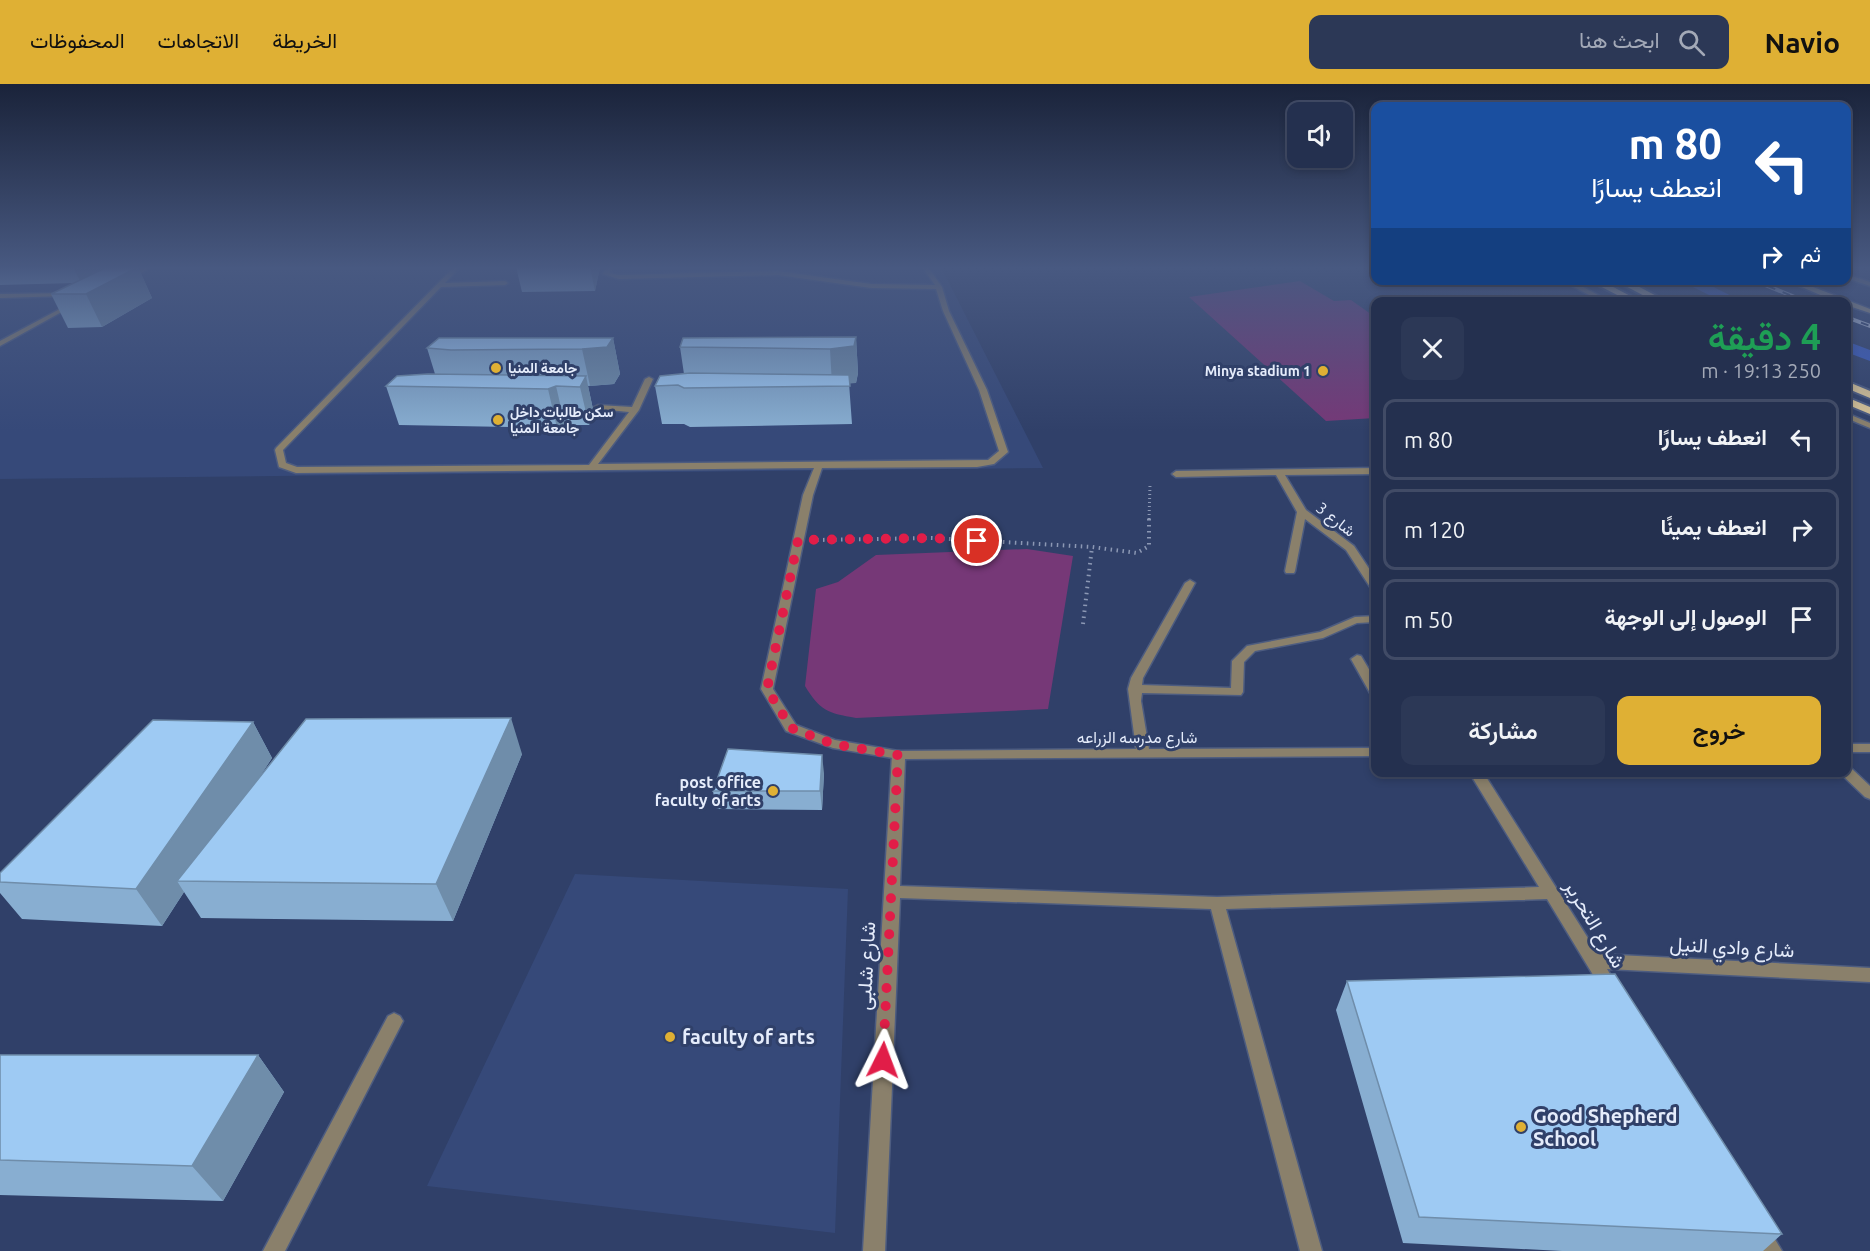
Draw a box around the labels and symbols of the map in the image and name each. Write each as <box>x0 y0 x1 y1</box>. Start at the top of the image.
place label: جامعة المنيا <box>508 360 578 377</box>
marker: جامعة المنيا <box>489 361 503 375</box>
place label: Minya stadium 1 <box>1205 363 1311 379</box>
marker: Minya stadium 1 <box>1316 364 1330 378</box>
place label: سكن طالبات داخل جامعة المنيا <box>510 404 613 437</box>
marker: سكن طالبات داخل جامعة المنيا <box>491 413 505 427</box>
street label: شارع 3 <box>1311 498 1359 542</box>
pin <box>951 515 1002 566</box>
street label: شارع مدرسه الزراعه <box>1077 728 1197 749</box>
place label: post office faculty of arts <box>655 773 761 809</box>
marker: post office faculty of arts <box>766 784 780 798</box>
street label: شارع التحرير <box>1557 875 1631 973</box>
street label: شارع شلبى <box>852 921 882 1011</box>
street label: شارع وادي النيل <box>1669 932 1795 967</box>
place label: faculty of arts <box>682 1025 815 1048</box>
position arrow <box>851 1028 915 1092</box>
marker: faculty of arts <box>663 1030 677 1044</box>
place label: Good Shepherd School <box>1533 1104 1677 1150</box>
marker: Good Shepherd School <box>1514 1120 1528 1134</box>

